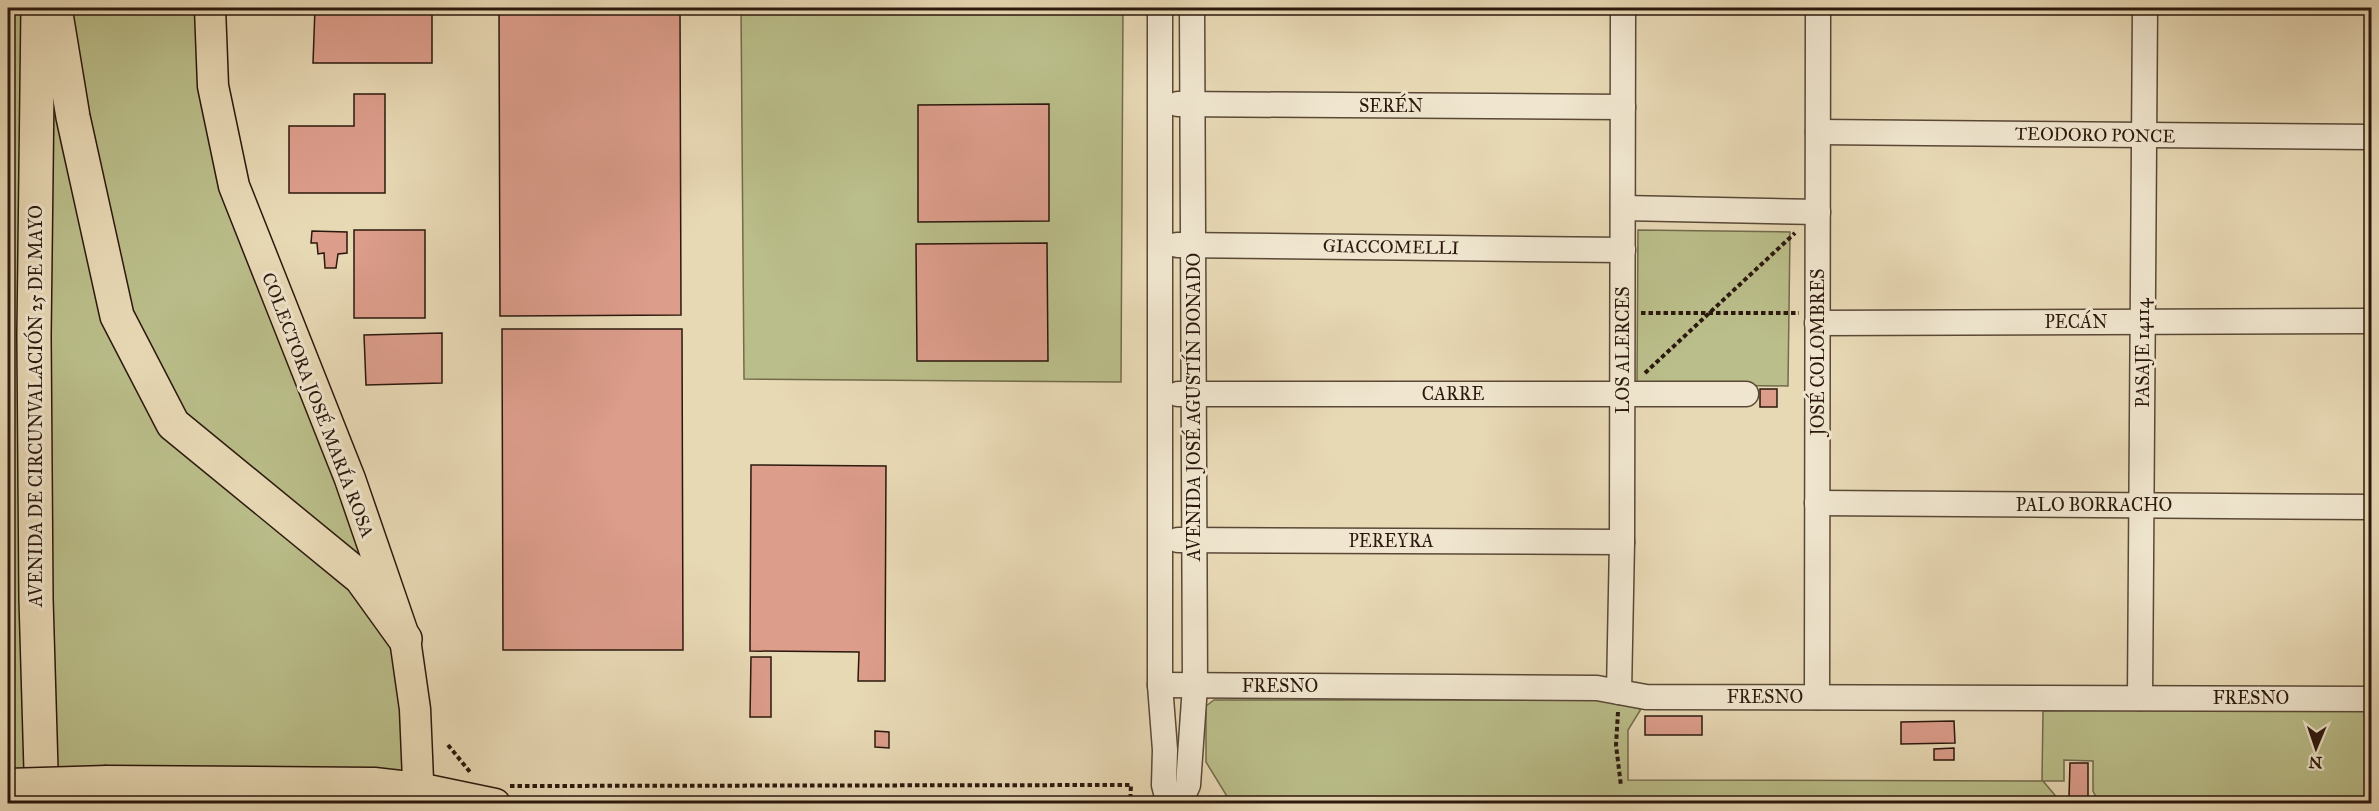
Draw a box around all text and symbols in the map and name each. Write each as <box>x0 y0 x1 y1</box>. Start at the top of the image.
street label: SERÉN <box>1359 93 1423 117</box>
street label: TEODORO PONCE <box>2015 123 2175 147</box>
street label: AVENIDA DE CIRCUNVALACIÓN 25 DE MAYO <box>23 205 47 608</box>
street label: GIACCOMELLI <box>1323 235 1460 259</box>
street label: AVENIDA JOSÉ AGUSTÍN DONADO <box>1181 253 1206 562</box>
street label: COLECTORA JOSÉ MARÍA ROSA <box>256 269 381 541</box>
street label: JOSÉ COLOMBRES <box>1805 269 1830 437</box>
street label: LOS ALERCES <box>1612 286 1634 414</box>
street label: PASAJE 14114 <box>2132 297 2155 408</box>
street label: PECÁN <box>2045 309 2107 333</box>
street label: CARRE <box>1422 383 1484 405</box>
street label: PALO BORRACHO <box>2016 494 2172 516</box>
street label: PEREYRA <box>1348 530 1434 552</box>
street label: FRESNO <box>1242 675 1318 697</box>
street label: FRESNO <box>1727 686 1803 708</box>
street label: FRESNO <box>2213 687 2289 709</box>
north arrow <box>2286 718 2346 778</box>
text: N <box>2308 753 2323 772</box>

